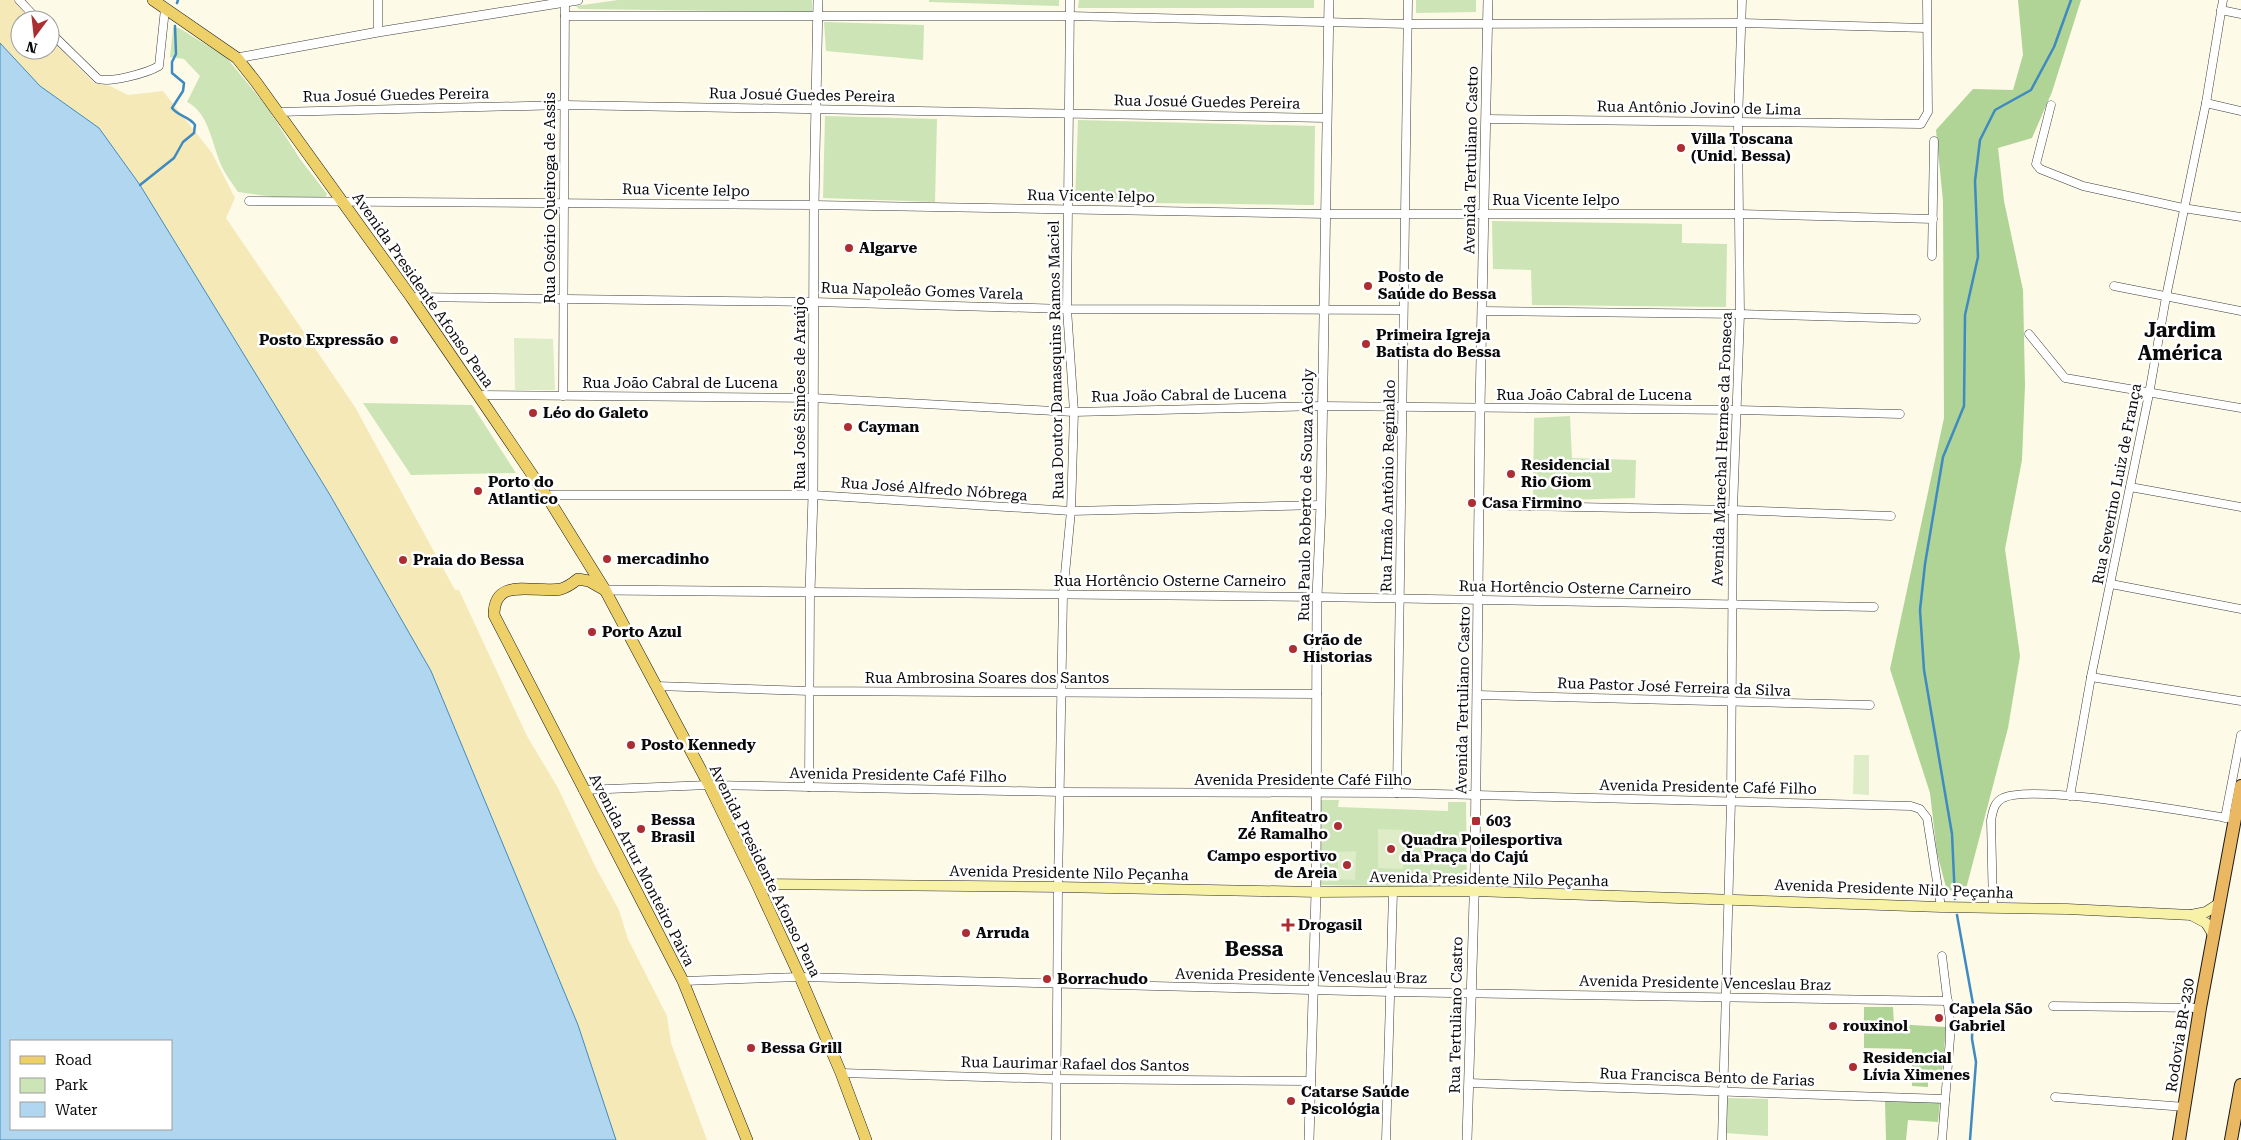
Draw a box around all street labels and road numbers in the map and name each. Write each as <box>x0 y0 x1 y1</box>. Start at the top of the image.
street label: Avenida Tertuliano Castro <box>1460 66 1482 254</box>
street label: Rua Josué Guedes Pereira <box>303 84 489 106</box>
street label: Rua Josué Guedes Pereira <box>709 84 895 106</box>
street label: Rua Josué Guedes Pereira <box>1114 91 1300 113</box>
street label: Rua Osório Queiroga de Assis <box>541 92 559 304</box>
street label: Rua Antônio Jovino de Lima <box>1597 97 1801 119</box>
street label: Rua Vicente Ielpo <box>622 180 750 200</box>
street label: Rua Vicente Ielpo <box>1027 186 1155 206</box>
street label: Avenida Presidente Afonso Pena <box>348 189 498 391</box>
street label: Rua Vicente Ielpo <box>1492 191 1620 209</box>
street label: Rua Doutor Damasquins Ramos Maciel <box>1045 220 1067 500</box>
street label: Rua Napoleão Gomes Varela <box>820 278 1024 304</box>
street label: Rua José Simões de Araújo <box>791 296 809 490</box>
street label: Avenida Marechal Hermes da Fonseca <box>1708 312 1736 586</box>
street label: Rua Paulo Roberto de Souza Acioly <box>1295 368 1317 622</box>
street label: Rua João Cabral de Lucena <box>582 374 778 392</box>
street label: Rua Irmão Antônio Reginaldo <box>1377 379 1399 593</box>
street label: Rua Severino Luiz de França <box>2089 382 2145 586</box>
street label: Rua João Cabral de Lucena <box>1091 384 1287 406</box>
street label: Rua João Cabral de Lucena <box>1496 386 1692 404</box>
street label: Rua José Alfredo Nóbrega <box>840 473 1028 505</box>
street label: Rua Hortêncio Osterne Carneiro <box>1054 572 1286 590</box>
street label: Rua Hortêncio Osterne Carneiro <box>1459 577 1691 599</box>
street label: Avenida Tertuliano Castro <box>1452 606 1474 794</box>
street label: Rua Ambrosina Soares dos Santos <box>865 669 1109 687</box>
street label: Rua Pastor José Ferreira da Silva <box>1557 674 1791 700</box>
street label: Avenida Presidente Afonso Pena <box>706 762 824 980</box>
street label: Avenida Presidente Café Filho <box>789 764 1007 786</box>
street label: Avenida Artur Monteiro Paiva <box>585 771 699 969</box>
street label: Avenida Presidente Café Filho <box>1194 771 1412 789</box>
street label: Avenida Presidente Café Filho <box>1599 776 1817 798</box>
street label: Avenida Presidente Nilo Peçanha <box>949 862 1189 884</box>
street label: Avenida Presidente Nilo Peçanha <box>1369 868 1609 890</box>
street label: Avenida Presidente Nilo Peçanha <box>1774 876 2014 902</box>
street label: Rua Tertuliano Castro <box>1446 936 1466 1094</box>
street label: Avenida Presidente Venceslau Braz <box>1175 965 1427 987</box>
street label: Avenida Presidente Venceslau Braz <box>1579 972 1831 994</box>
street label: Rodovia BR-230 <box>2162 977 2198 1093</box>
street label: Rua Laurimar Rafael dos Santos <box>961 1053 1189 1075</box>
street label: Rua Francisca Bento de Farias <box>1599 1064 1815 1090</box>

